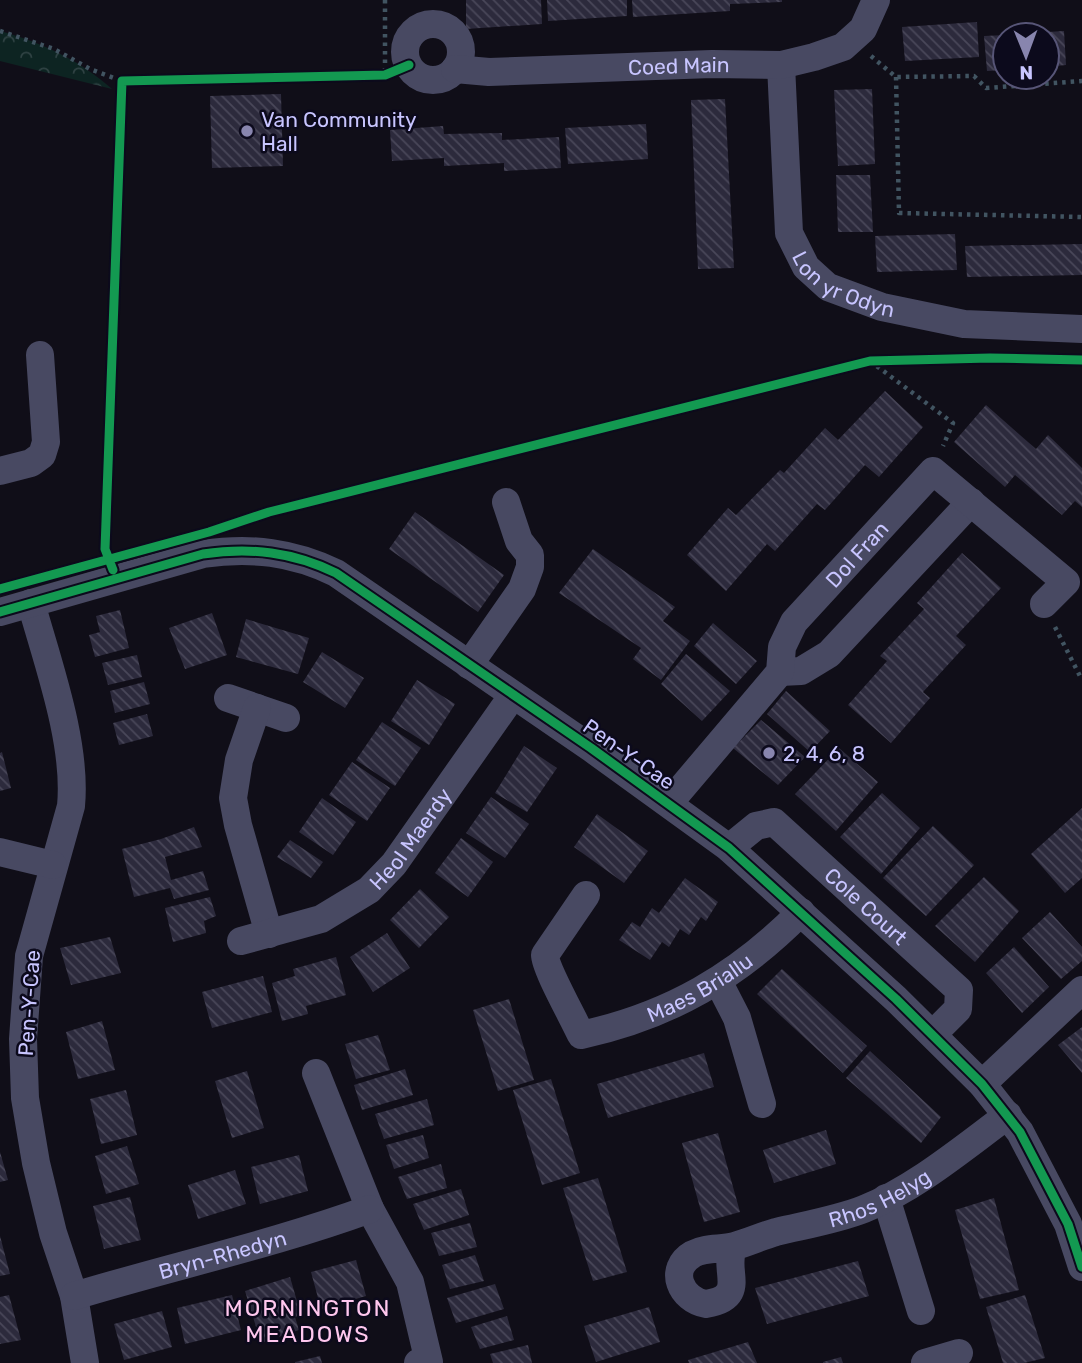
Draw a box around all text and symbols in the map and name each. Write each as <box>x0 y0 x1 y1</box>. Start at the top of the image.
north arrow <box>991 21 1061 91</box>
street label: Coed Main <box>628 51 730 80</box>
text: N <box>1019 61 1033 84</box>
place label: Van Community Hall <box>261 107 417 156</box>
marker: Van Community Hall <box>239 123 255 139</box>
street label: Lon yr Odyn <box>788 247 897 322</box>
street label: Dol Fran <box>820 516 893 592</box>
street label: Pen-Y-Cae <box>578 713 680 795</box>
place label: 2, 4, 6, 8 <box>783 741 865 766</box>
marker: 2, 4, 6, 8 <box>761 745 777 761</box>
street label: Heol Maerdy <box>364 783 456 895</box>
street label: Cole Court <box>820 862 913 950</box>
street label: Maes Briallu <box>643 948 757 1027</box>
street label: Pen-Y-Cae <box>13 949 45 1057</box>
street label: Rhos Helyg <box>826 1163 935 1232</box>
street label: Bryn-Rhedyn <box>156 1225 289 1284</box>
district label: MORNINGTON MEADOWS <box>224 1294 392 1348</box>

